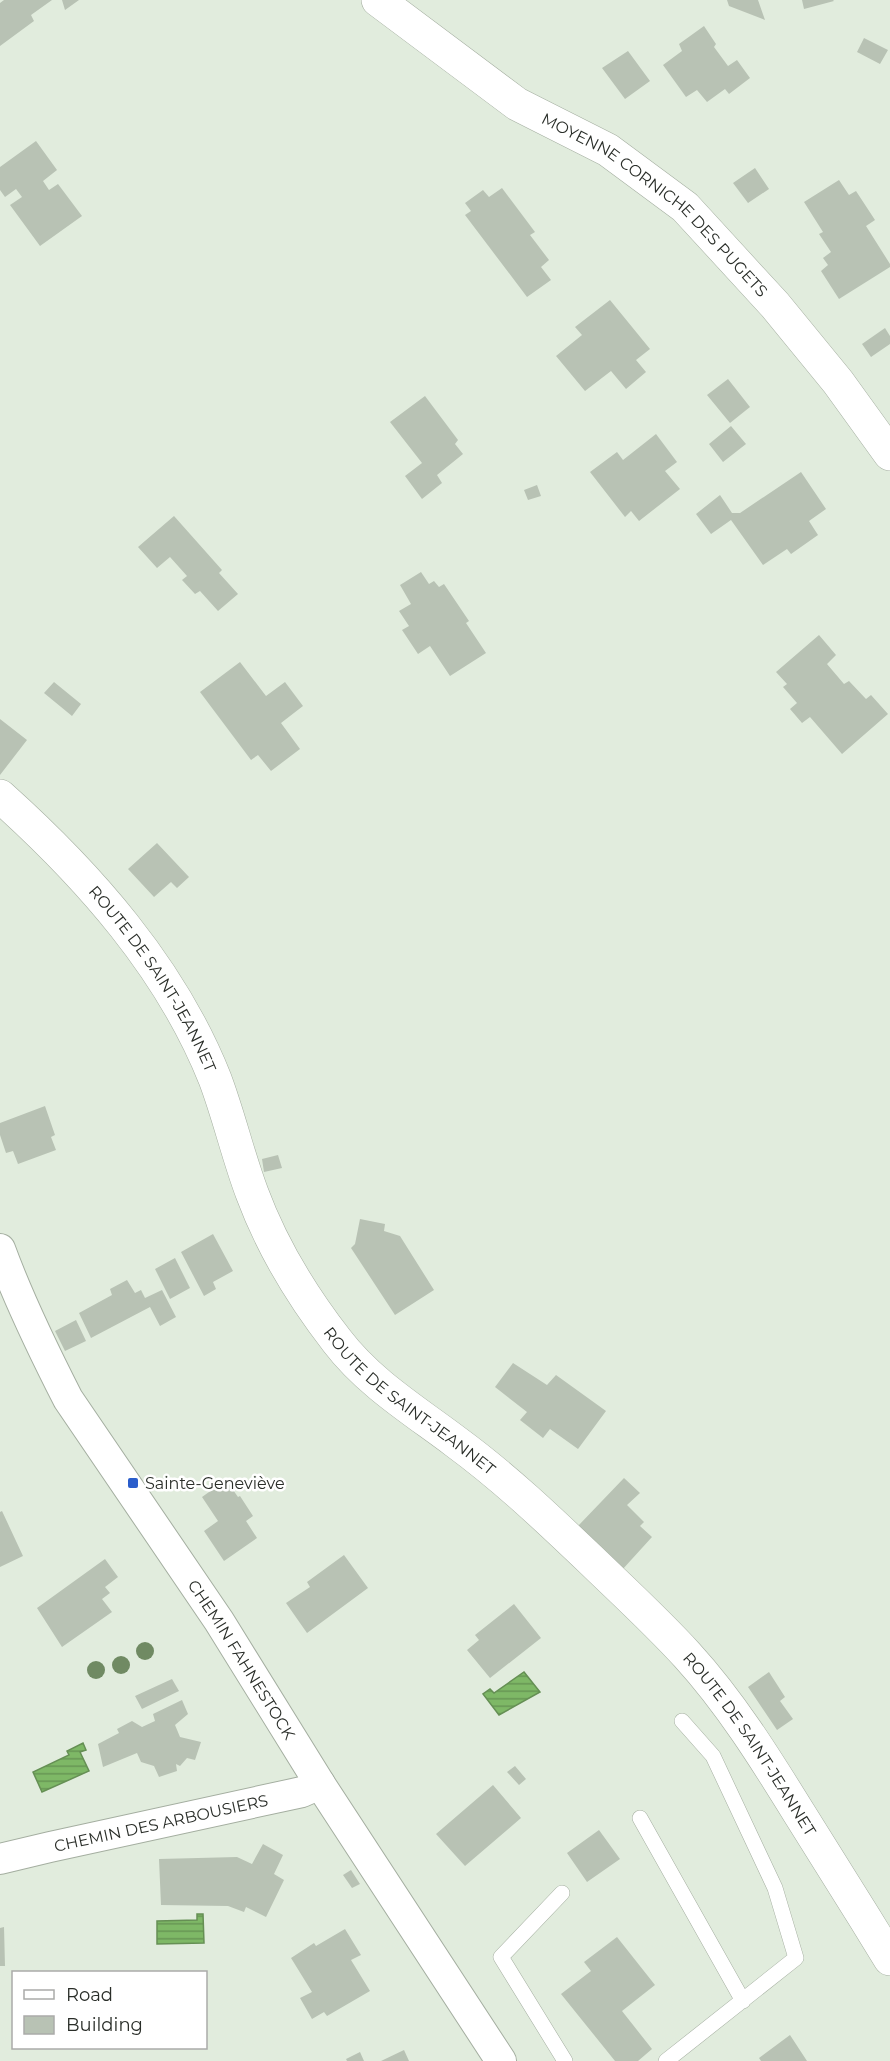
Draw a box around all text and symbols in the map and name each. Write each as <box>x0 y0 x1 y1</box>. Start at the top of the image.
street label: MOYENNE CORNICHE DES PUGETS <box>539 109 772 300</box>
street label: ROUTE DE SAINT-JEANNET <box>85 882 221 1075</box>
street label: ROUTE DE SAINT-JEANNET <box>320 1323 500 1479</box>
place label: Sainte-Geneviève <box>145 1474 285 1493</box>
marker: Sainte-Geneviève <box>126 1476 140 1490</box>
street label: CHEMIN FAHNESTOCK <box>184 1576 300 1743</box>
street label: ROUTE DE SAINT-JEANNET <box>679 1648 821 1840</box>
street label: CHEMIN DES ARBOUSIERS <box>52 1790 270 1855</box>
legend <box>12 1971 207 2049</box>
text: Road <box>66 1984 113 2006</box>
text: Building <box>66 2014 143 2036</box>

